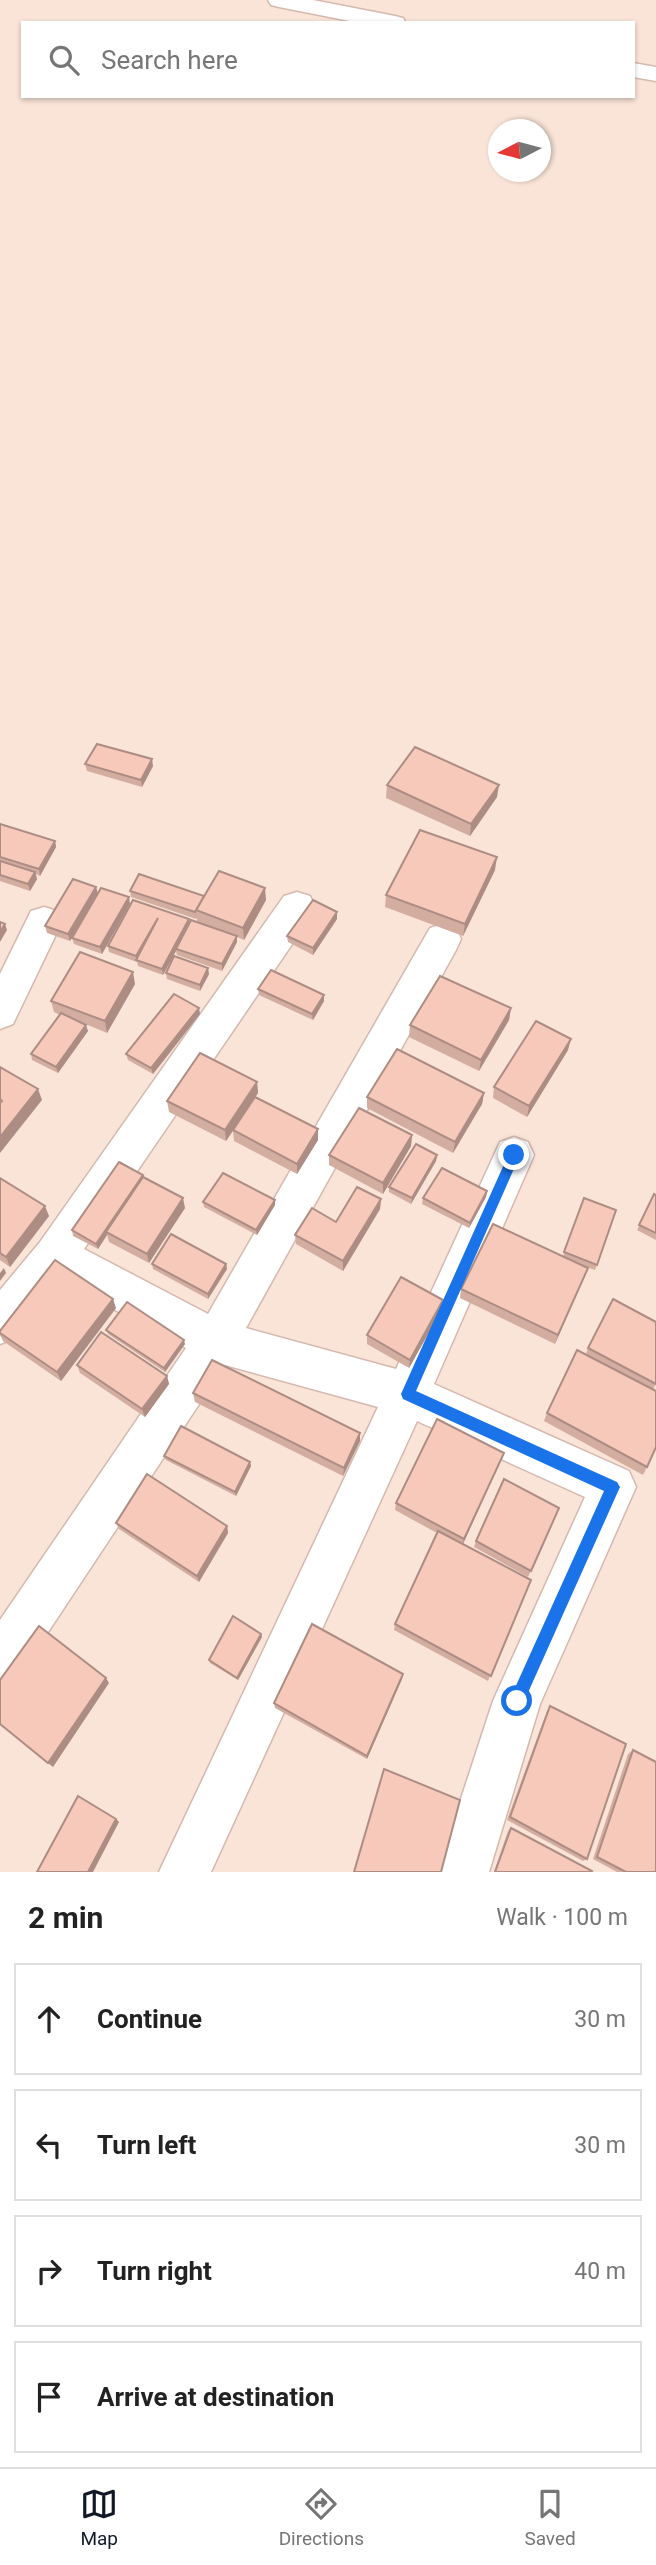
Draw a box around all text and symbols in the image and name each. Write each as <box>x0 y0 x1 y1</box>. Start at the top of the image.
search box <box>21 21 635 98</box>
icon: search <box>45 41 83 79</box>
text: Search here <box>101 45 238 75</box>
north arrow <box>488 119 551 182</box>
route end <box>498 1139 529 1170</box>
route start <box>501 1685 532 1716</box>
text: 2 min <box>28 1900 103 1935</box>
text: Walk · 100 m <box>496 1904 628 1931</box>
icon: ahead <box>30 2000 68 2038</box>
text: Continue <box>97 2004 202 2034</box>
text: 30 m <box>574 2006 626 2033</box>
icon: left <box>30 2126 68 2164</box>
text: Turn left <box>97 2130 196 2160</box>
text: 30 m <box>574 2132 626 2159</box>
icon: right <box>30 2252 68 2290</box>
text: Turn right <box>97 2256 212 2286</box>
text: 40 m <box>574 2258 626 2285</box>
icon: arrive <box>30 2378 68 2416</box>
text: Arrive at destination <box>97 2382 334 2412</box>
tab: Map <box>80 2485 118 2550</box>
tab: Directions <box>279 2485 364 2550</box>
tab: Saved <box>524 2485 576 2550</box>

